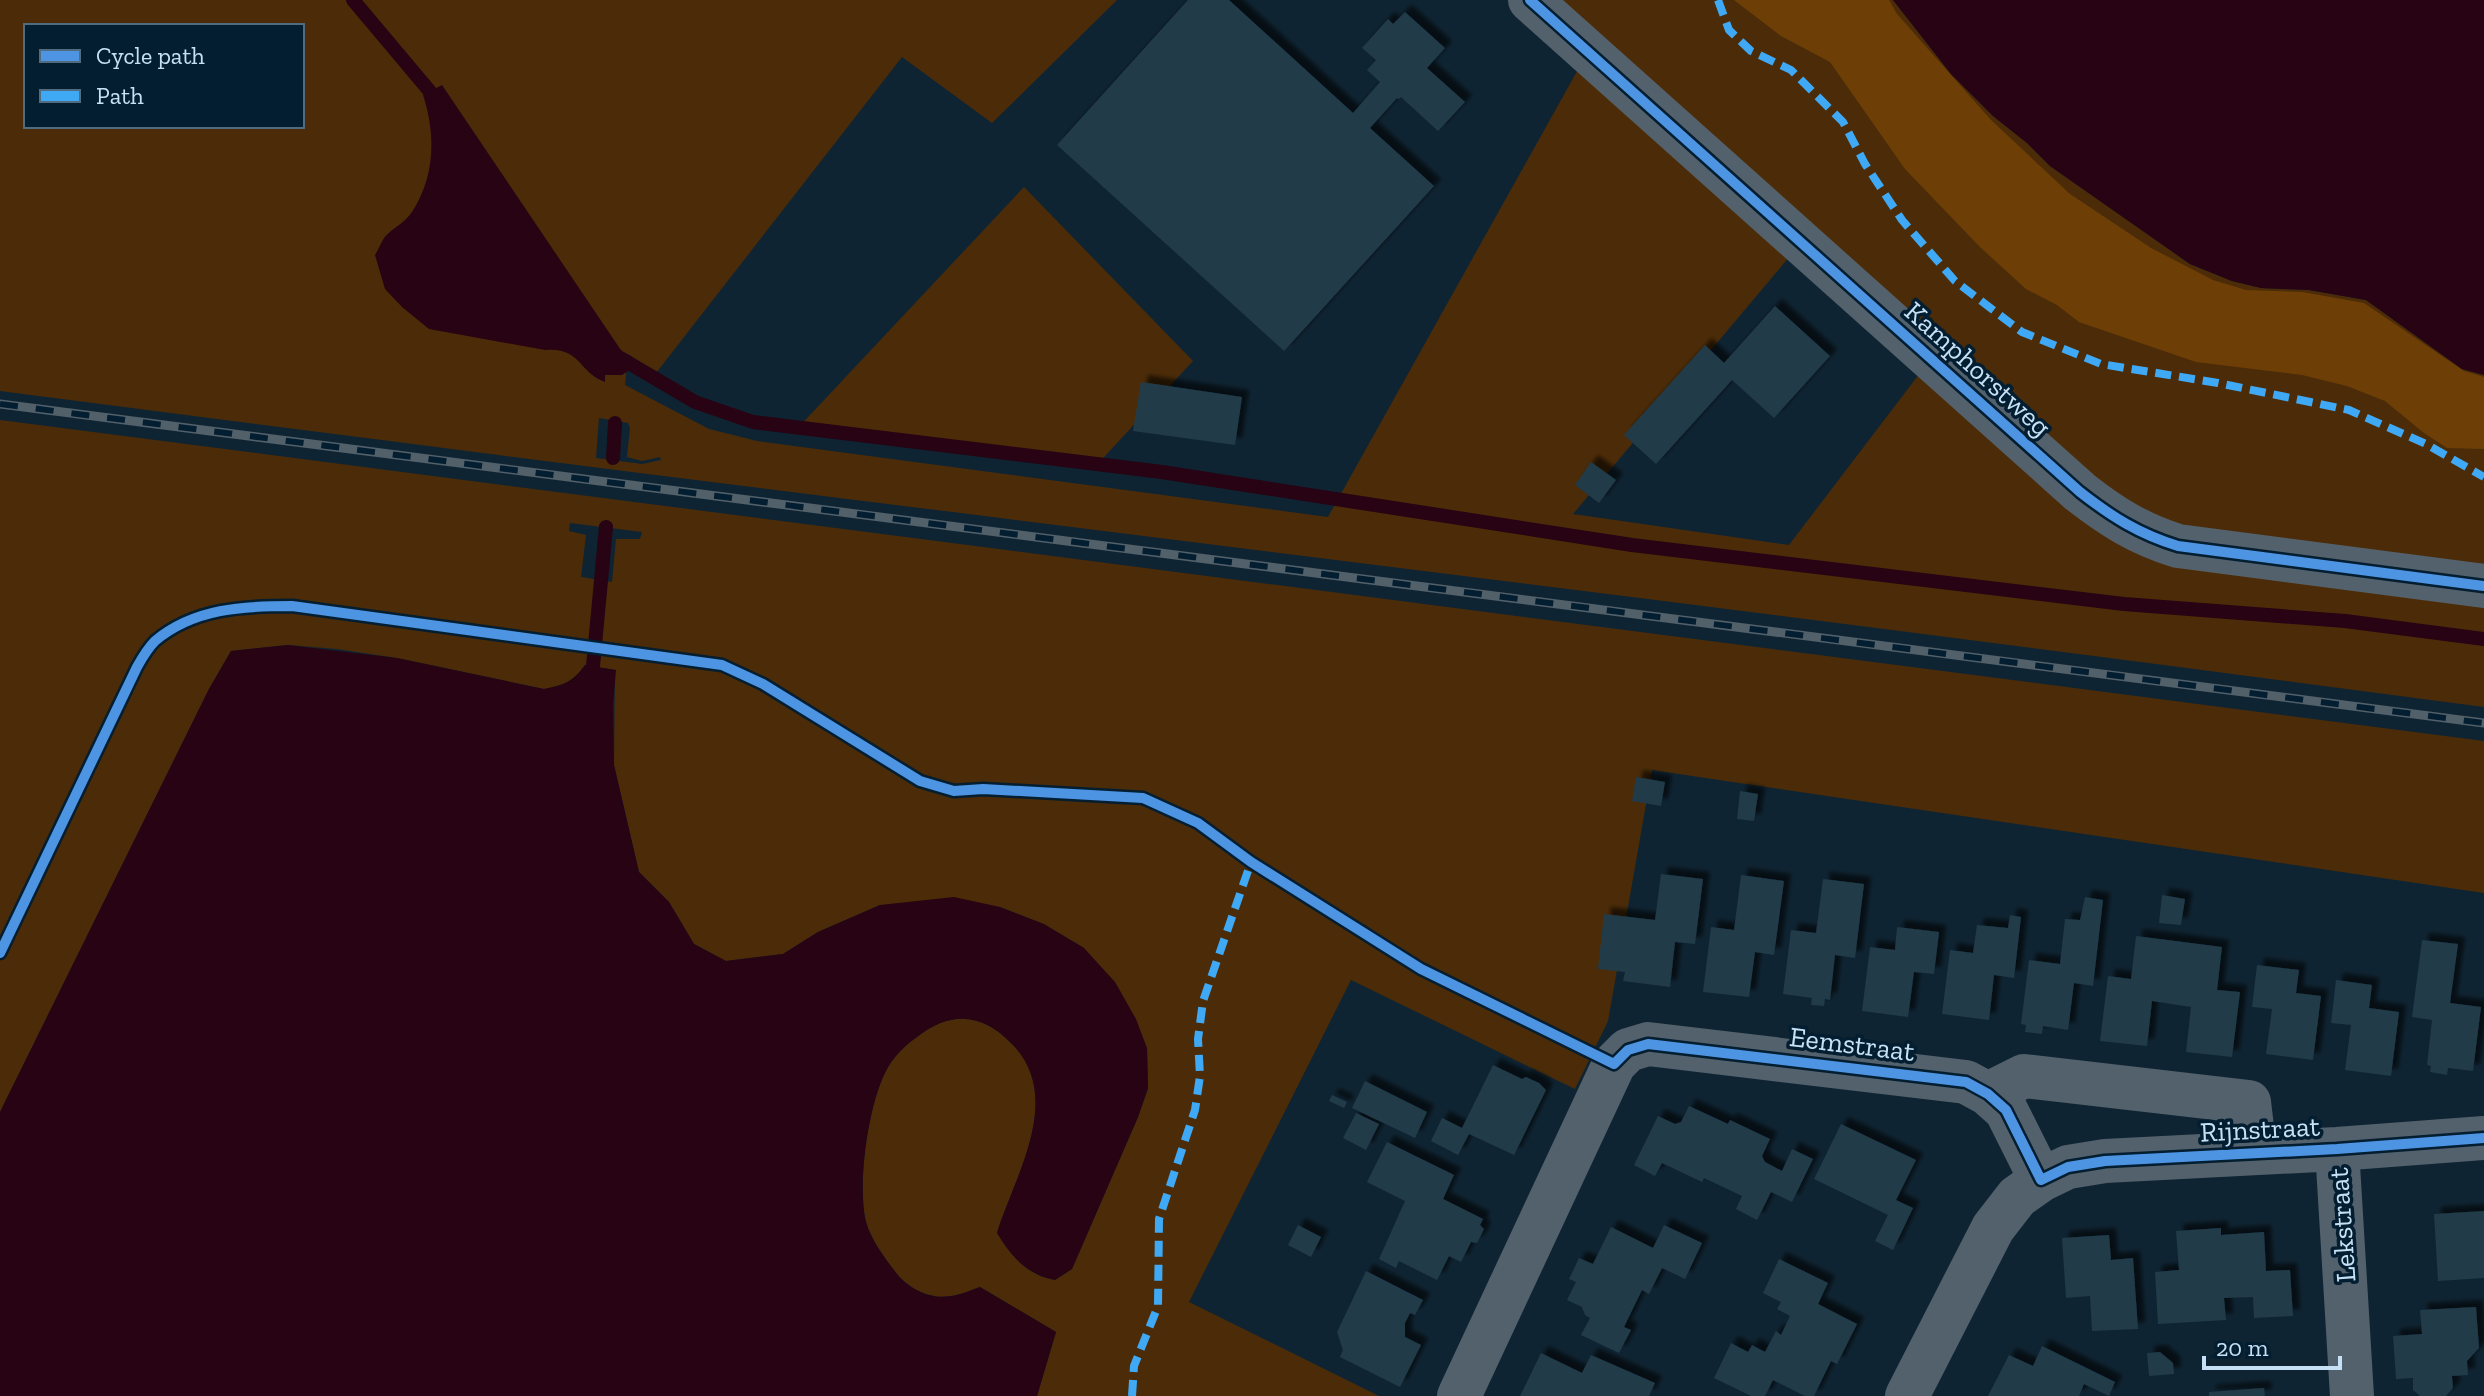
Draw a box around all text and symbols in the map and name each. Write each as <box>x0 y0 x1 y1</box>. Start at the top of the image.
legend <box>24 24 304 128</box>
text: Cycle path <box>96 41 205 70</box>
text: Path <box>96 81 144 110</box>
street label: Kamphorstweg <box>1898 295 2058 443</box>
street label: Eemstraat <box>1788 1020 1917 1068</box>
street label: Rijnstraat <box>2199 1109 2321 1149</box>
street label: Lekstraat <box>2321 1166 2362 1283</box>
scale bar <box>2204 1320 2340 1370</box>
text: 20 m <box>2216 1333 2269 1362</box>

